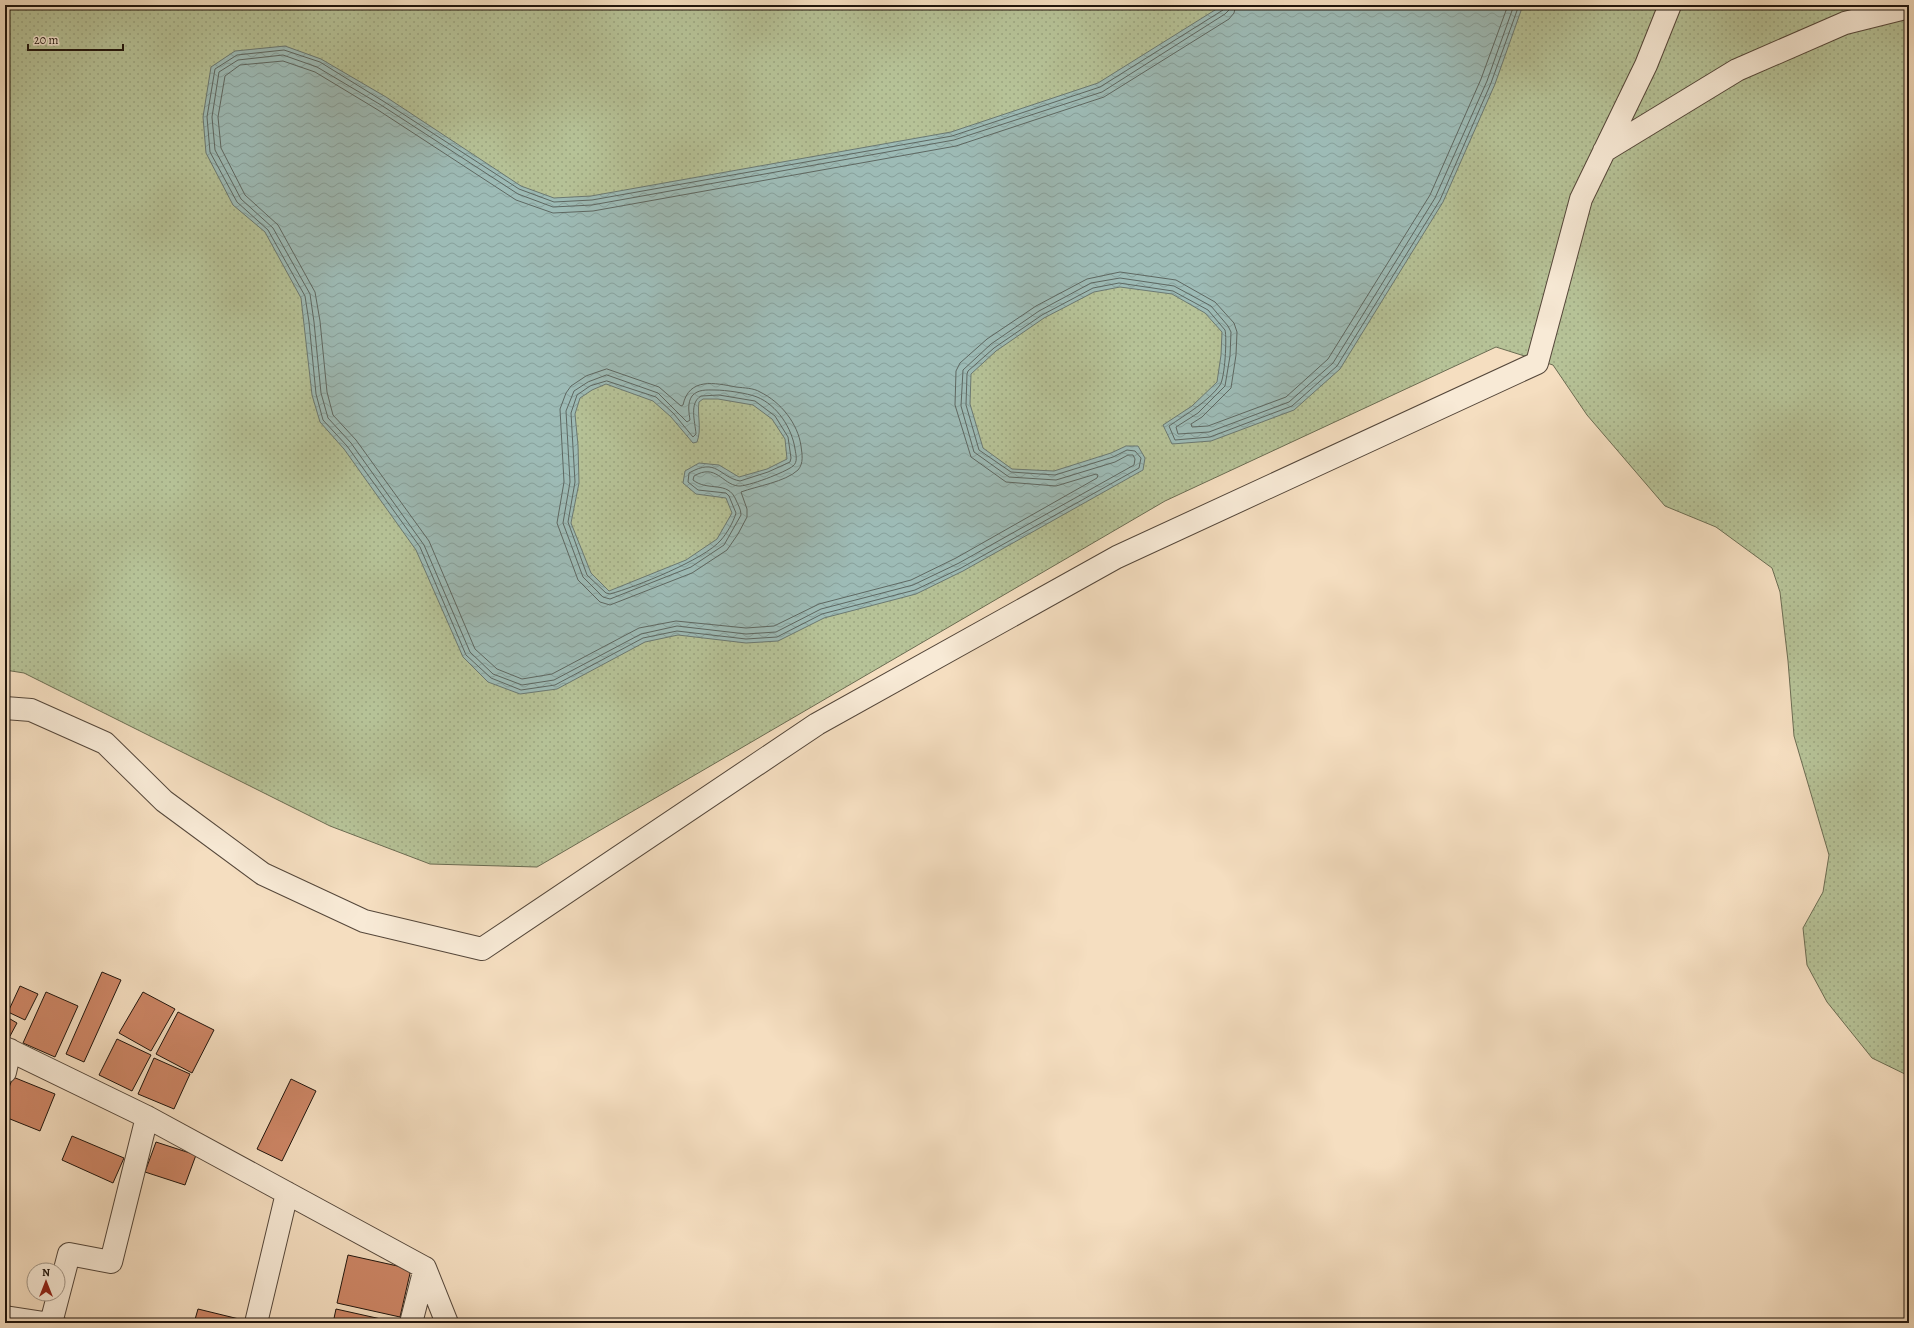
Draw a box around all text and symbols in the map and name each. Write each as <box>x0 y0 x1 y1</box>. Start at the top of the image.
scale bar <box>28 26 123 52</box>
text: 20 m <box>34 32 58 48</box>
north arrow <box>26 1262 66 1302</box>
text: N <box>42 1265 50 1280</box>

